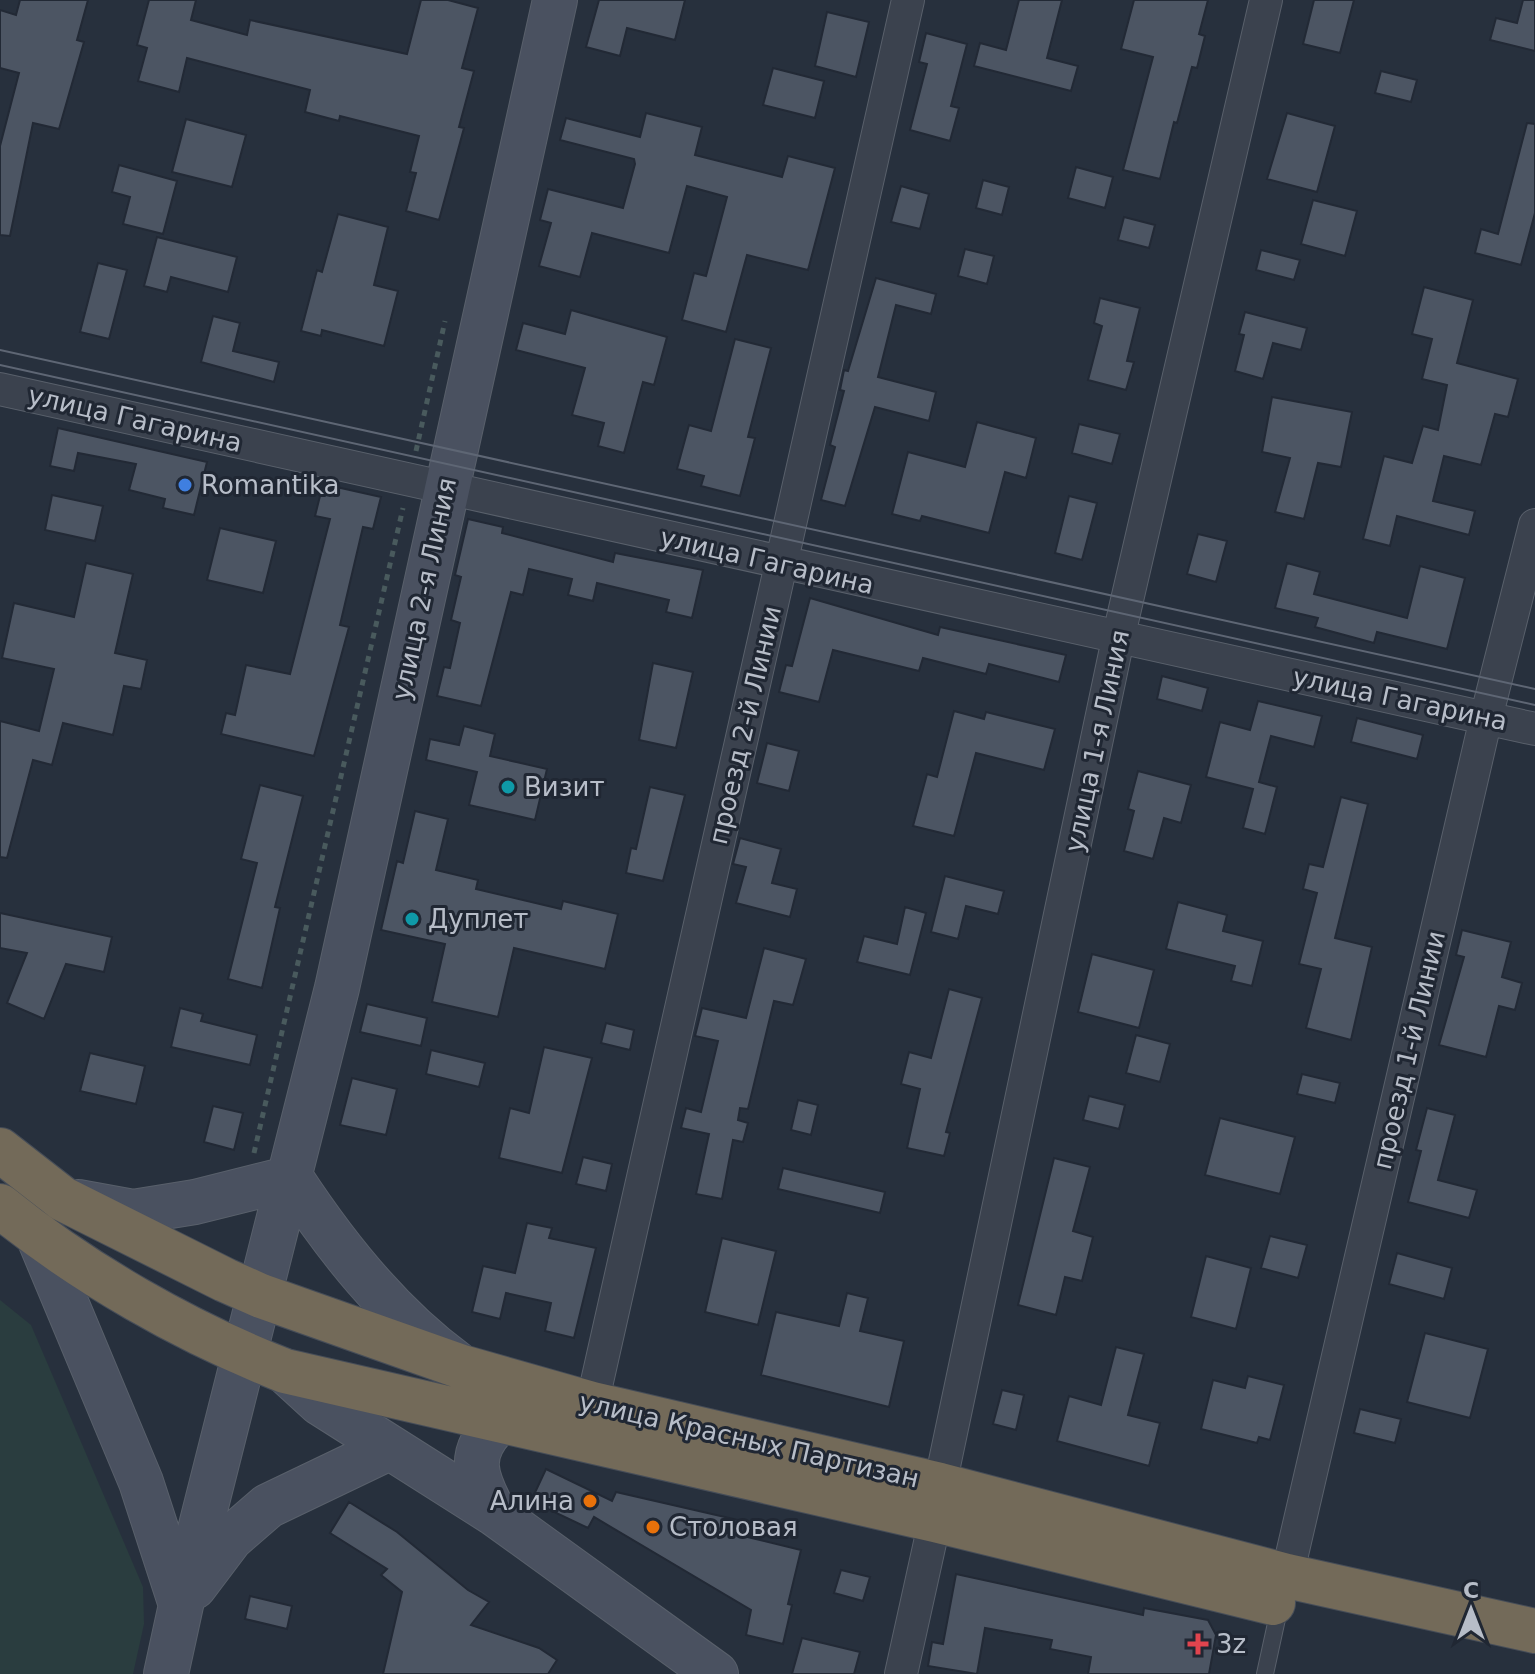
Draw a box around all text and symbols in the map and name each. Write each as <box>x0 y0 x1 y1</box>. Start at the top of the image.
street label: улица Гагарина <box>25 380 245 458</box>
place label: Romantika <box>201 470 340 500</box>
street label: улица 2-я Линия <box>386 475 462 703</box>
marker: Romantika <box>176 476 194 494</box>
street label: улица Гагарина <box>657 522 877 600</box>
street label: проезд 2-й Линии <box>703 603 787 847</box>
street label: улица 1-я Линия <box>1059 627 1135 855</box>
street label: улица Гагарина <box>1290 662 1510 736</box>
place label: Визит <box>524 772 605 802</box>
marker: Визит <box>499 778 517 796</box>
place label: Дуплет <box>428 904 528 934</box>
marker: Дуплет <box>403 910 421 928</box>
street label: проезд 1-й Линии <box>1367 928 1451 1172</box>
street label: улица Красных Партизан <box>576 1386 922 1494</box>
place label: Алина <box>490 1486 574 1516</box>
marker: Алина <box>581 1492 599 1510</box>
place label: Столовая <box>669 1512 798 1542</box>
marker: Столовая <box>644 1518 662 1536</box>
north arrow <box>1431 1570 1511 1650</box>
text: С <box>1463 1578 1479 1603</box>
place label: 3z <box>1216 1629 1246 1659</box>
marker: 3z <box>1187 1633 1209 1655</box>

